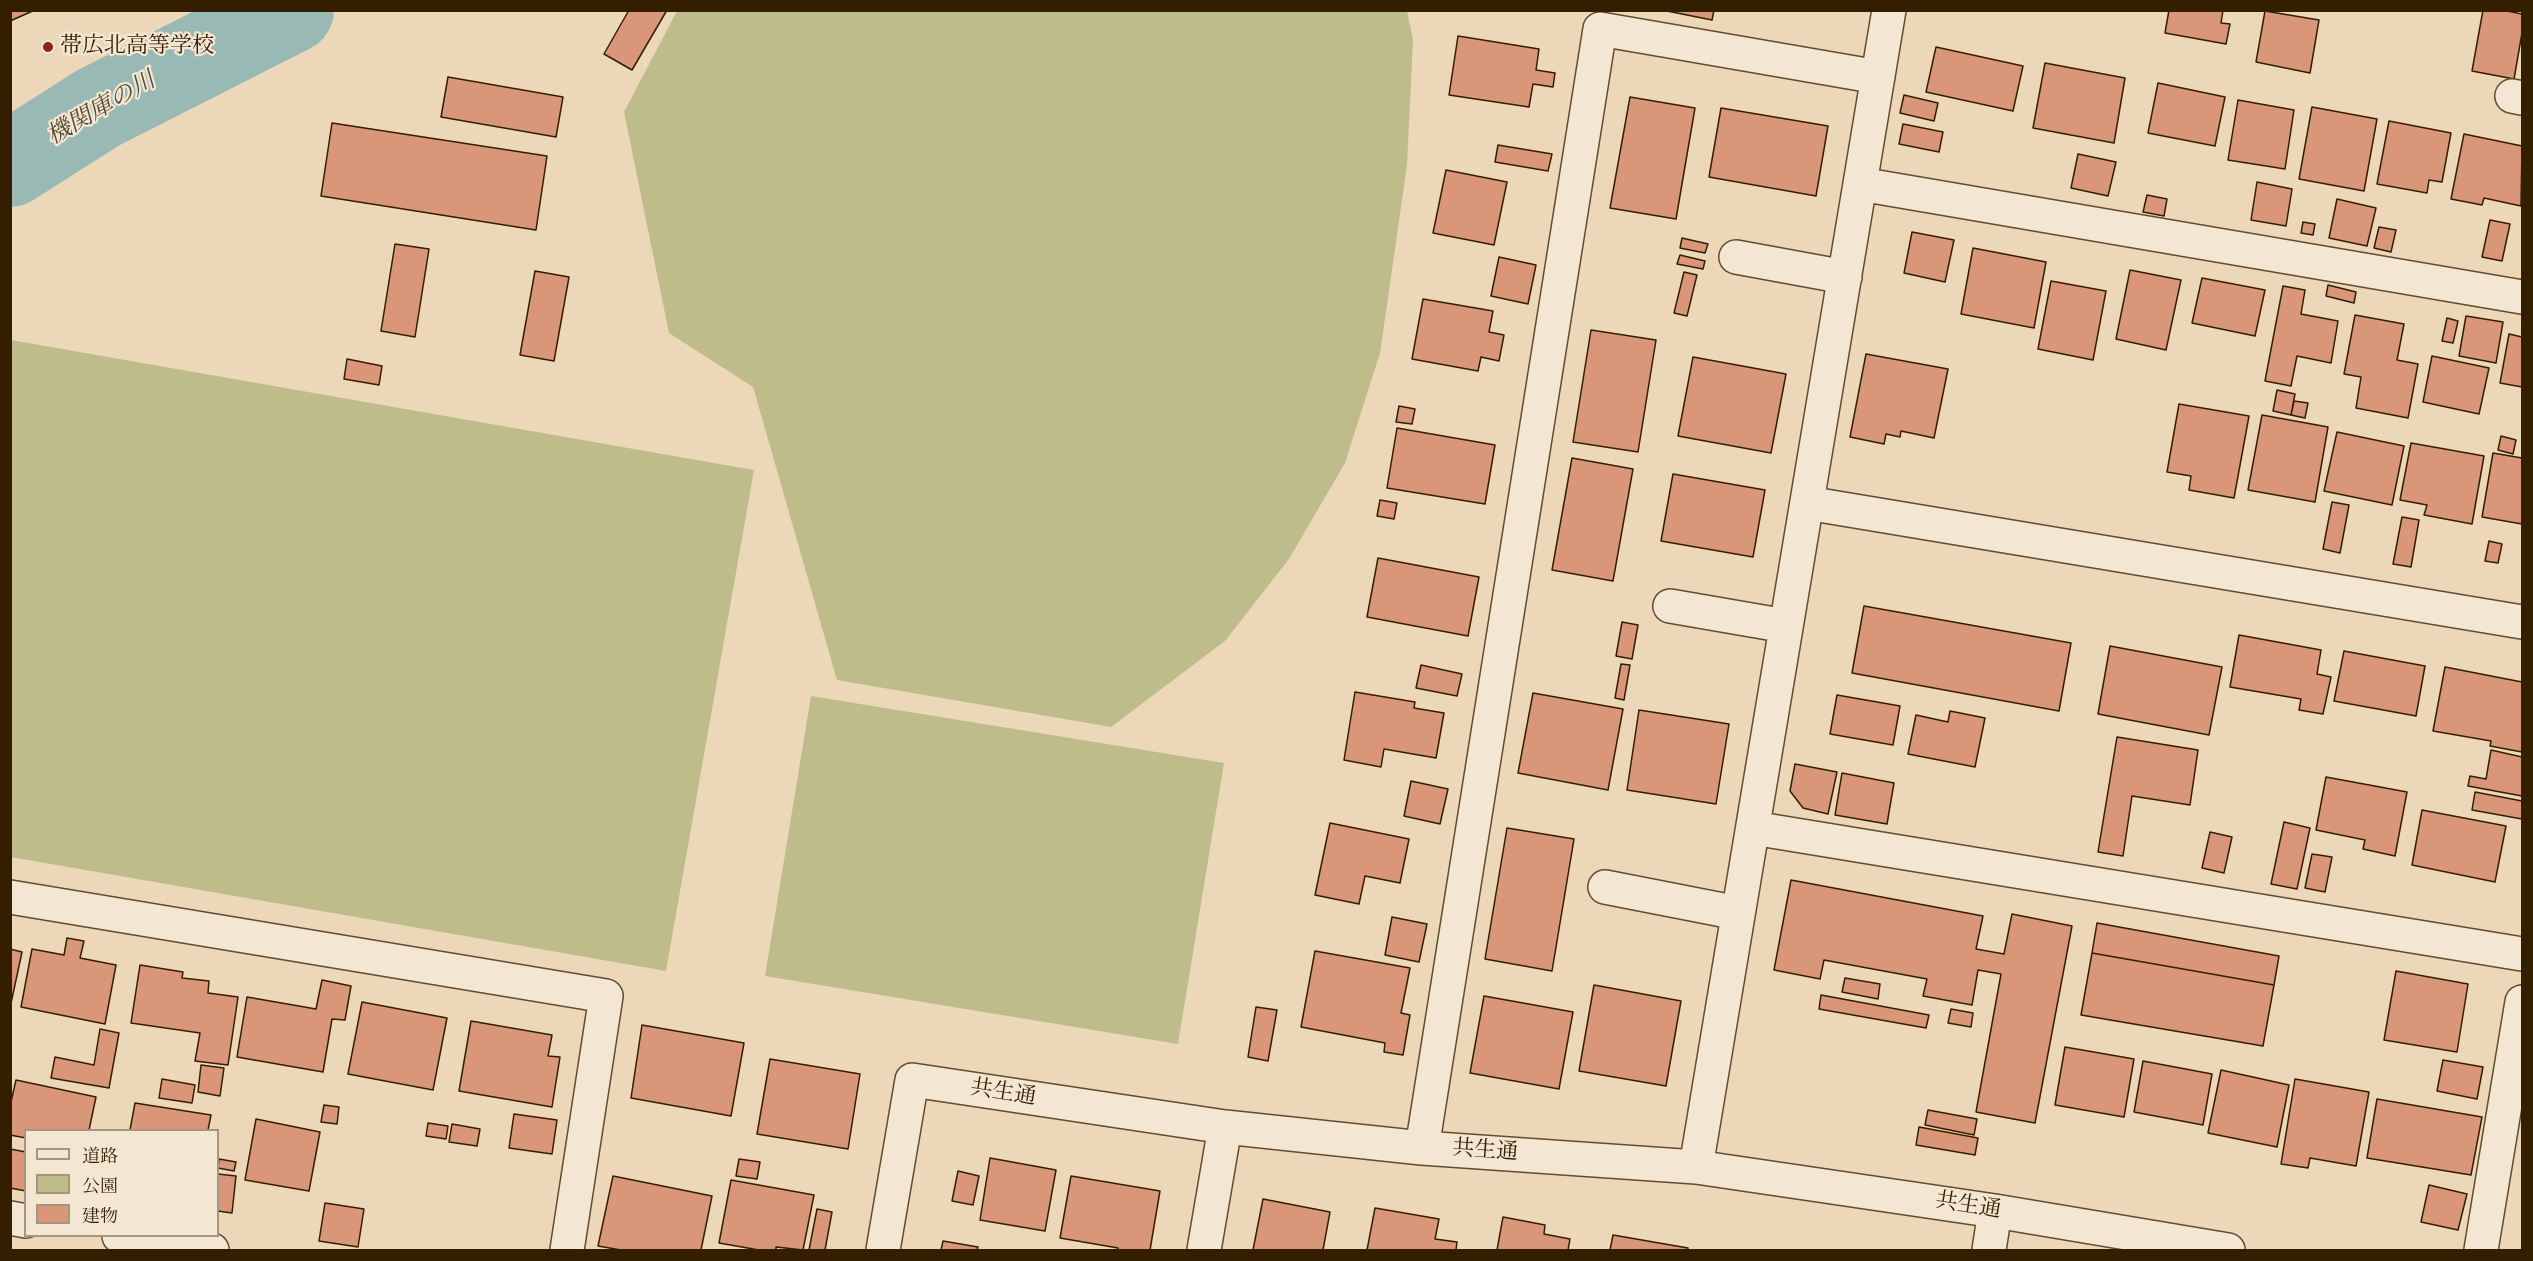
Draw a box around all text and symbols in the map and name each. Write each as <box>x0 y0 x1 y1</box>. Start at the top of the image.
place label: 帯広北高等学校 <box>60 34 214 60</box>
marker: 帯広北高等学校 <box>41 40 55 54</box>
water label: 機関庫の川 <box>43 68 161 152</box>
street label: 共生通 <box>968 1076 1038 1112</box>
legend <box>24 1129 219 1237</box>
street label: 共生通 <box>1451 1137 1519 1167</box>
text: 道路 <box>82 1146 118 1168</box>
text: 公園 <box>82 1176 118 1198</box>
street label: 共生通 <box>1933 1189 2003 1225</box>
text: 建物 <box>82 1206 118 1228</box>

